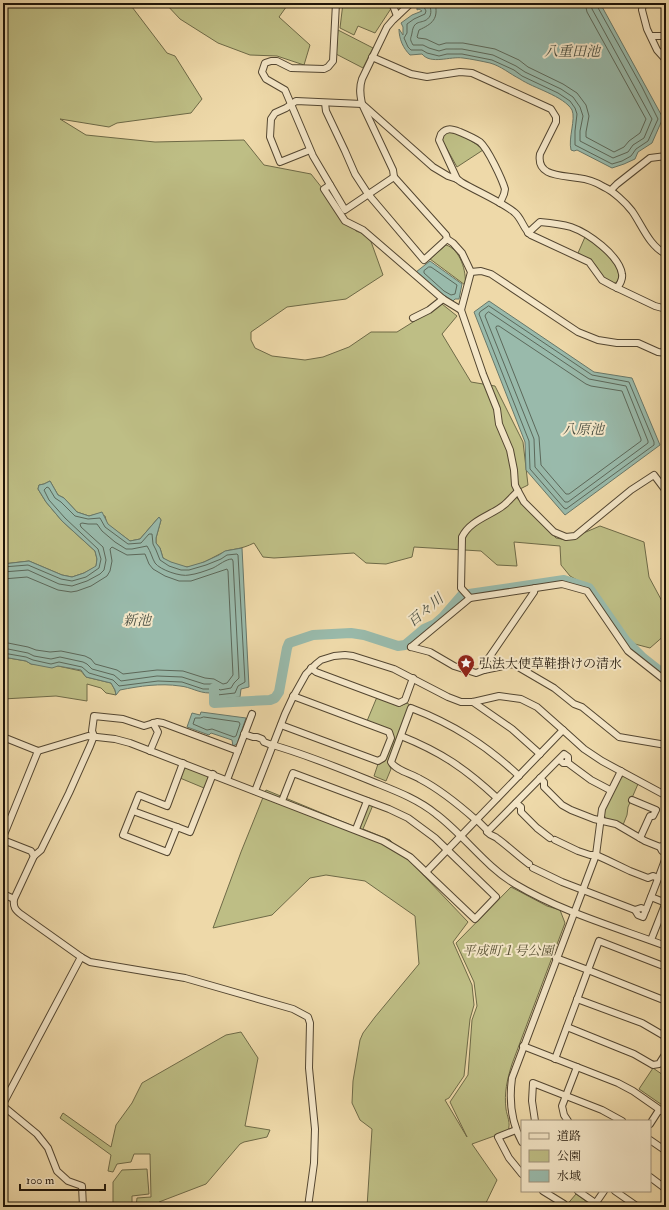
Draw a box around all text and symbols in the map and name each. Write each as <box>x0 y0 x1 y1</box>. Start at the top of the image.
water label: 八重田池 <box>544 43 602 60</box>
water label: 八原池 <box>562 421 606 438</box>
water label: 百々川 <box>404 589 448 630</box>
water label: 新池 <box>123 612 153 629</box>
place icon: 弘法大使草鞋掛けの清水 <box>456 653 476 678</box>
place label: 弘法大使草鞋掛けの清水 <box>479 656 622 672</box>
park label: 平成町１号公園 <box>462 943 555 959</box>
legend <box>521 1120 651 1192</box>
text: 道路 <box>557 1129 581 1144</box>
text: 公園 <box>557 1149 581 1164</box>
scale bar <box>20 1166 105 1192</box>
text: 水域 <box>557 1169 581 1184</box>
text: 100 m <box>26 1173 55 1188</box>

